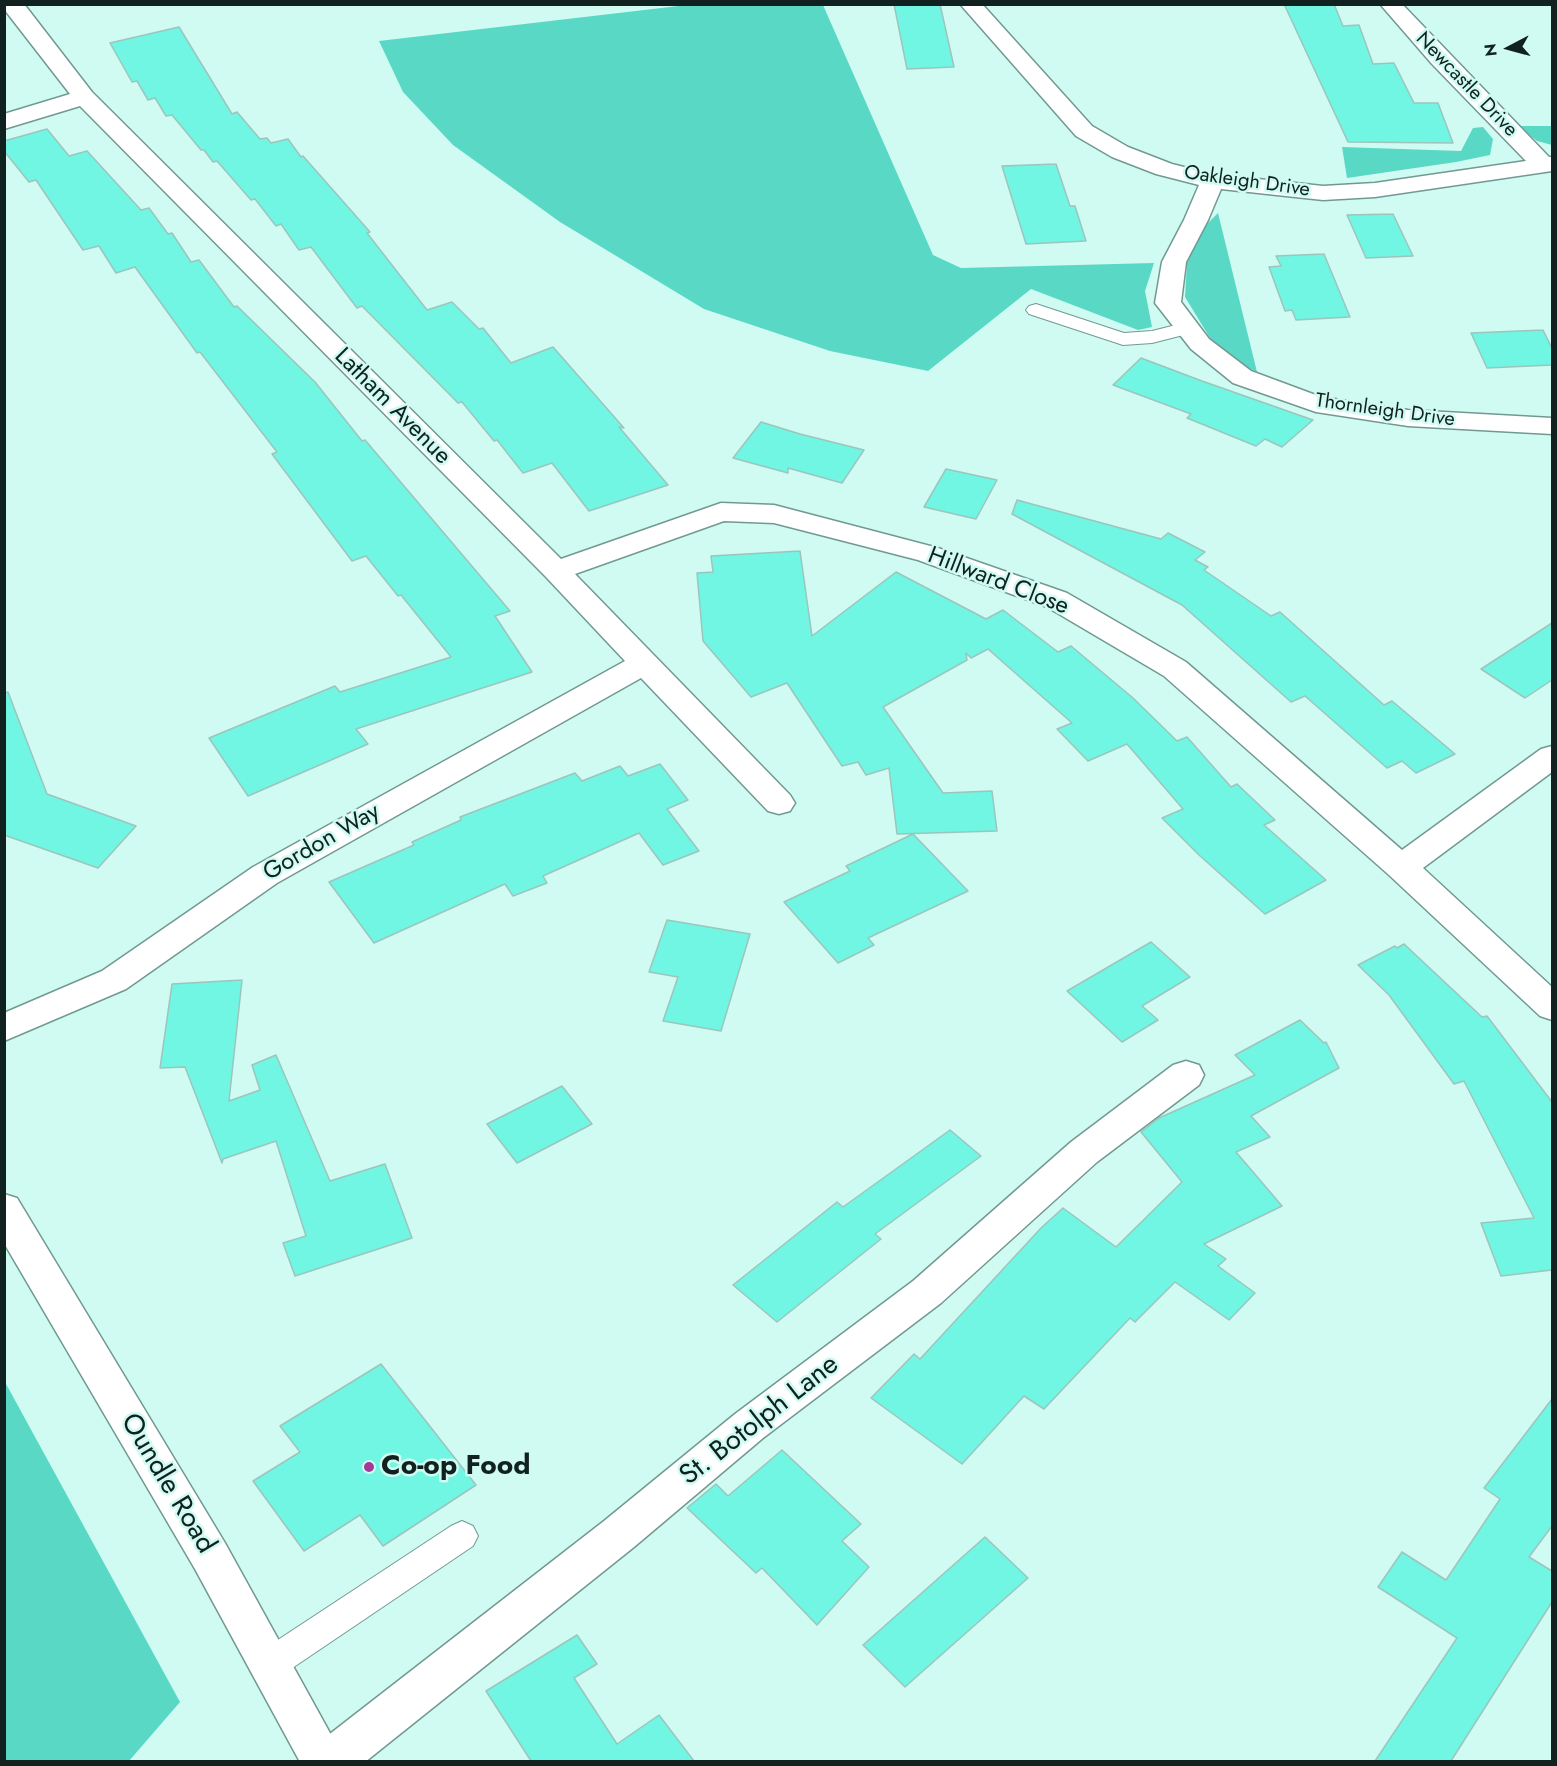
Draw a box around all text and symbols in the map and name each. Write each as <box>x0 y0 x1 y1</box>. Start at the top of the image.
north arrow <box>1479 18 1539 78</box>
street label: Newcastle Drive <box>1410 28 1522 142</box>
street label: Oakleigh Drive <box>1183 161 1311 203</box>
street label: Latham Avenue <box>328 343 456 471</box>
street label: Thornleigh Drive <box>1314 389 1456 433</box>
street label: Hillward Close <box>924 542 1072 622</box>
street label: Gordon Way <box>259 798 385 888</box>
street label: St. Botolph Lane <box>674 1349 846 1493</box>
street label: Oundle Road <box>112 1408 222 1560</box>
place label: Co-op Food <box>381 1450 531 1484</box>
marker: Co-op Food <box>362 1460 376 1474</box>

